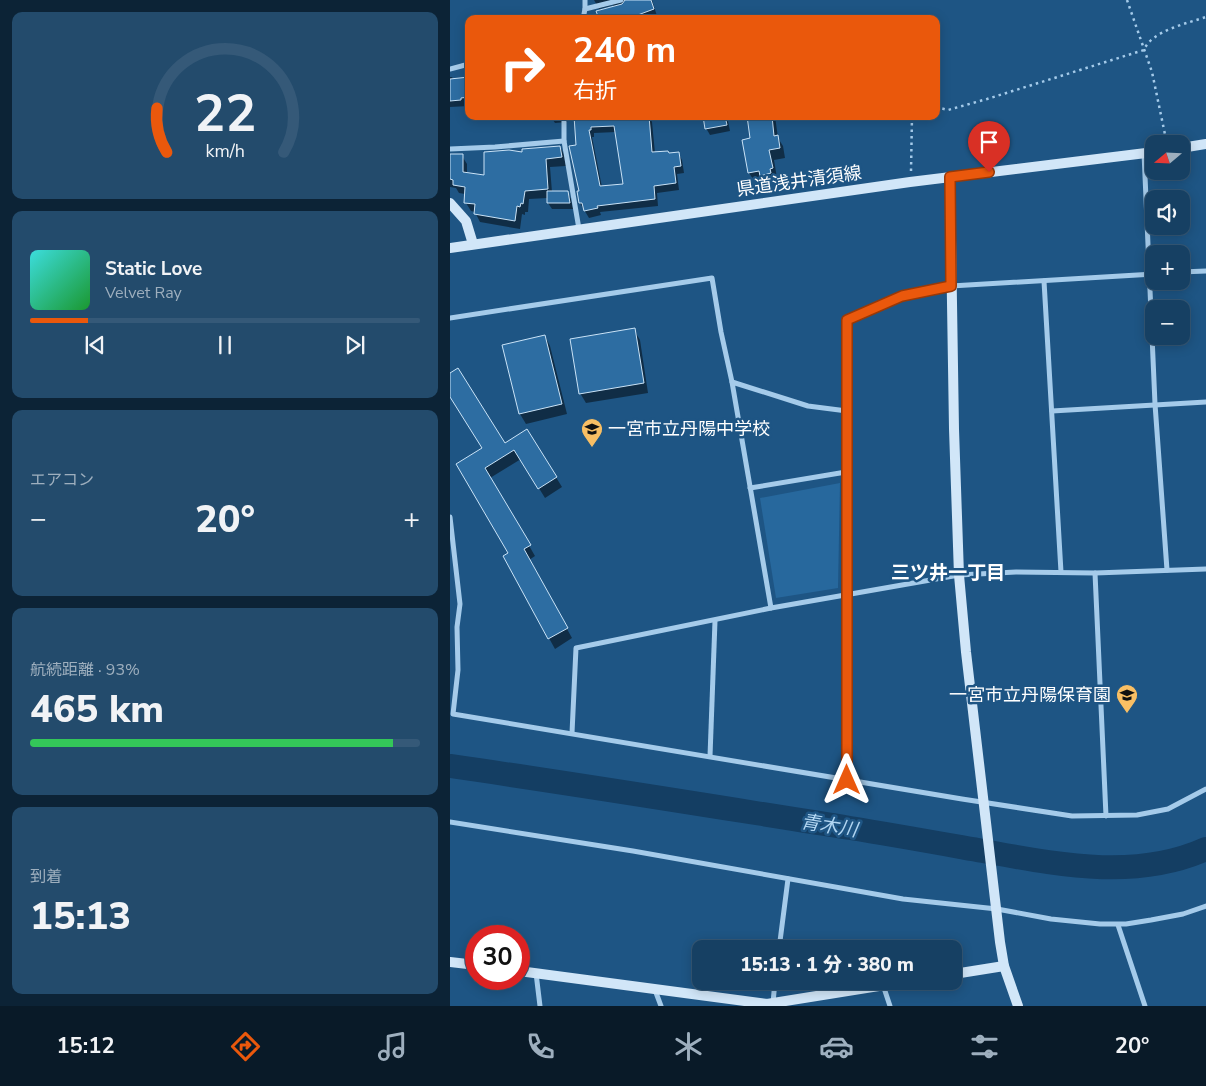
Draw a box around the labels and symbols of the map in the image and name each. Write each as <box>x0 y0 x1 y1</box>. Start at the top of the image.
pin <box>968 121 1010 172</box>
north arrow <box>1145 135 1190 180</box>
street label: 県道浅井清須線 <box>735 160 863 202</box>
school or university icon: 一宮市立丹陽中学校 <box>580 417 604 448</box>
place label: 一宮市立丹陽中学校 <box>608 417 770 441</box>
district label: 三ツ井一丁目 <box>891 560 1005 586</box>
place label: 一宮市立丹陽保育園 <box>949 683 1111 707</box>
school or university icon: 一宮市立丹陽保育園 <box>1115 683 1139 714</box>
position arrow <box>820 753 872 805</box>
water label: 青木川 <box>799 809 861 844</box>
speed limit sign: 30 <box>465 925 530 990</box>

